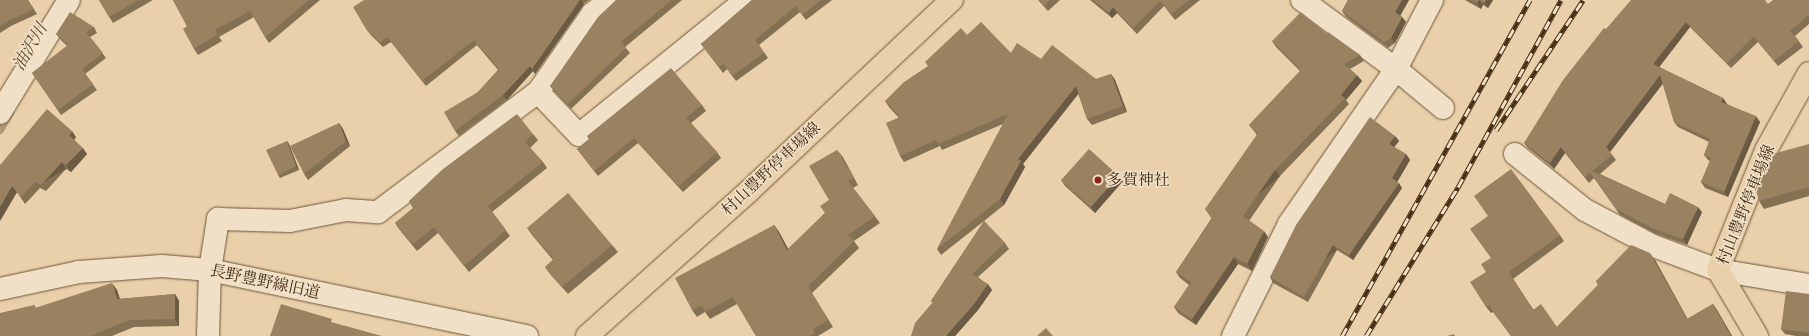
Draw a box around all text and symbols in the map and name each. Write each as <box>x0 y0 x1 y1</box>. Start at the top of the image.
water label: 油沢川 <box>8 20 52 74</box>
street label: 村山豊野停車場線 <box>718 118 824 220</box>
street label: 村山豊野停車場線 <box>1713 142 1779 268</box>
place label: 多賀神社 <box>1106 170 1170 190</box>
marker: 多賀神社 <box>1093 175 1103 185</box>
street label: 長野豊野線旧道 <box>208 261 322 303</box>

